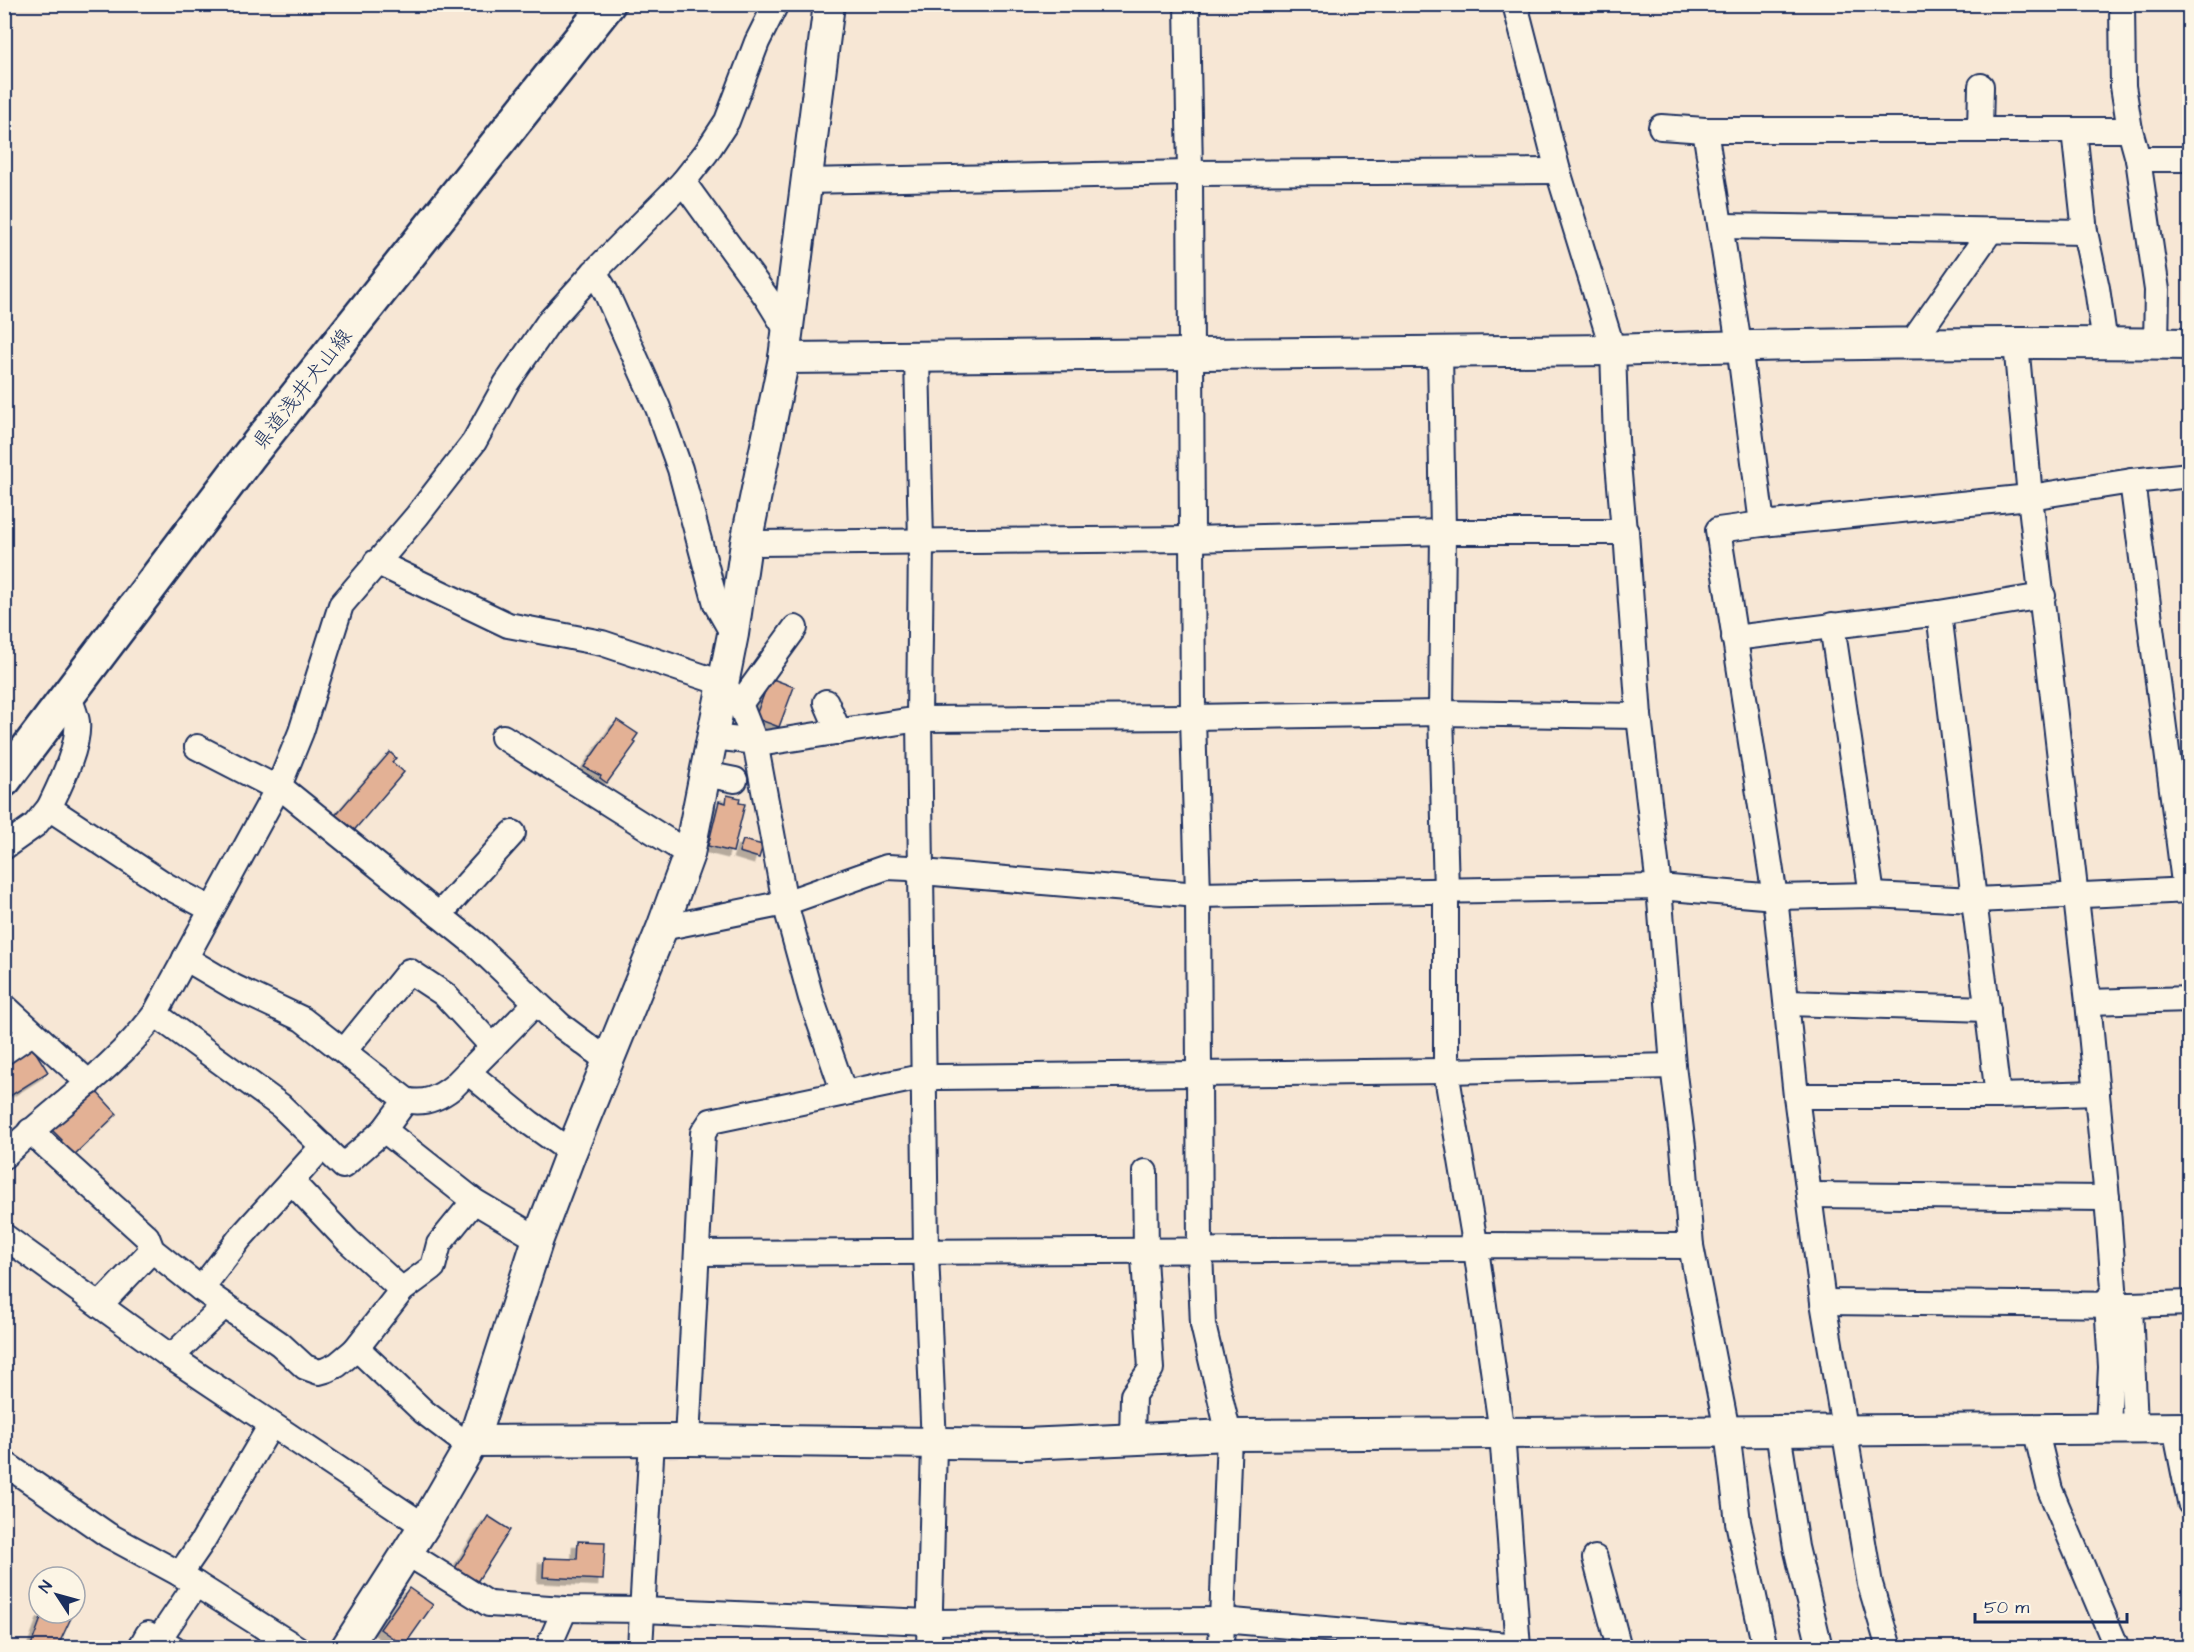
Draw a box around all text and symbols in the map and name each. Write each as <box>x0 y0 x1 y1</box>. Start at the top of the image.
street label: 県道浅井犬山線 <box>246 322 359 456</box>
north arrow <box>27 1565 87 1625</box>
text: N <box>34 1576 58 1597</box>
scale bar <box>1975 1586 2126 1624</box>
text: 50 m <box>1984 1595 2029 1620</box>

